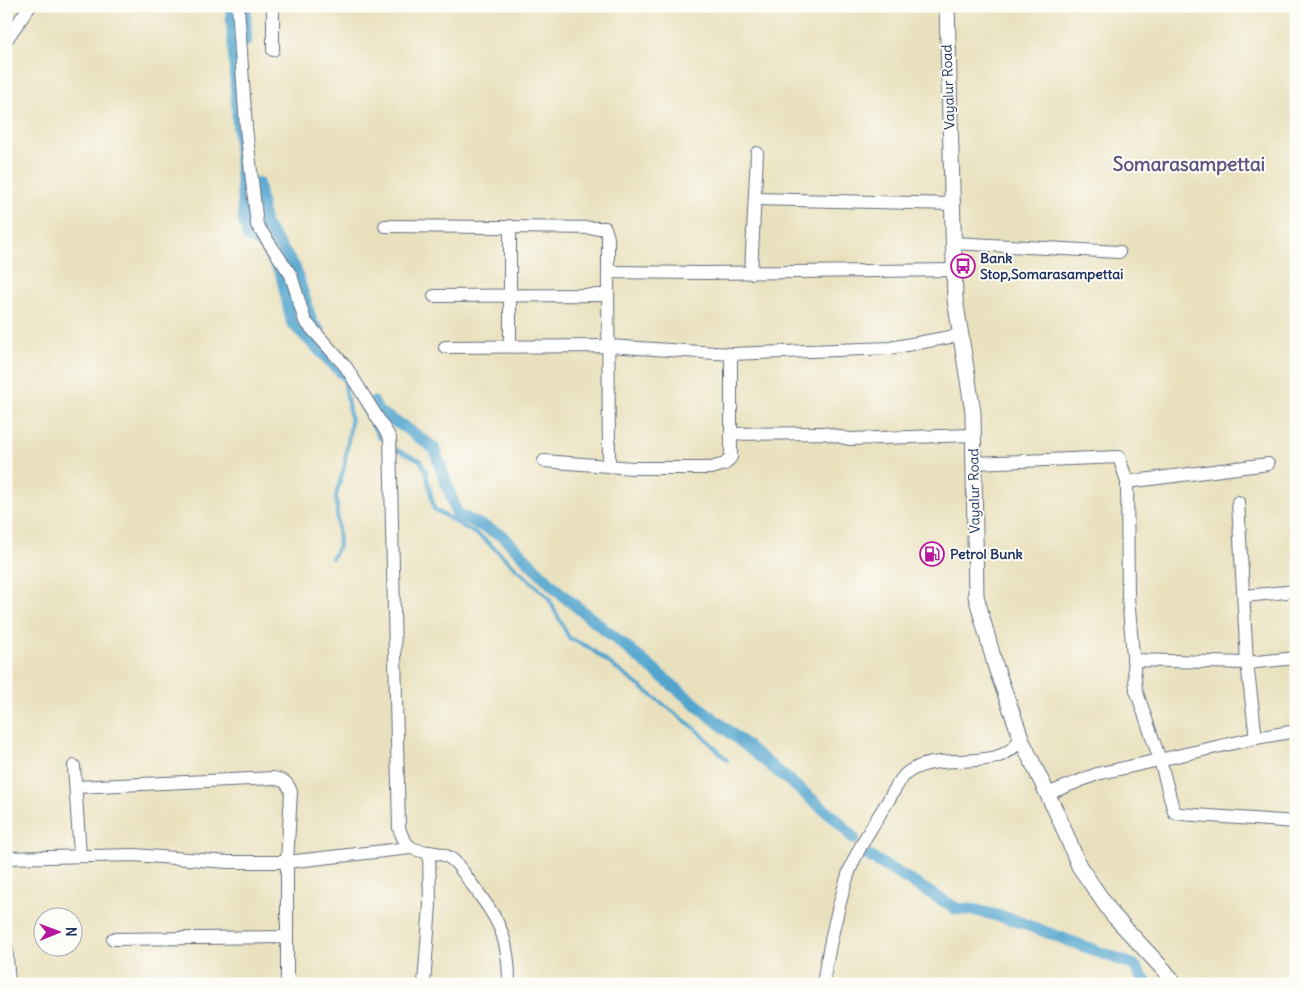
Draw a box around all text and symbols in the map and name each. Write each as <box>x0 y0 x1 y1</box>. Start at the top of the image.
street label: Vayalur Road <box>938 44 958 130</box>
district label: Somarasampettai <box>1113 152 1265 176</box>
place label: Bank Stop,Somarasampettai <box>980 249 1123 283</box>
bus stop icon: Bank Stop,Somarasampettai <box>950 253 976 279</box>
street label: Vayalur Road <box>964 448 984 534</box>
fuel station icon: Petrol Bunk <box>919 541 945 567</box>
place label: Petrol Bunk <box>950 545 1023 563</box>
north arrow <box>32 908 82 958</box>
text: N <box>62 927 80 937</box>

